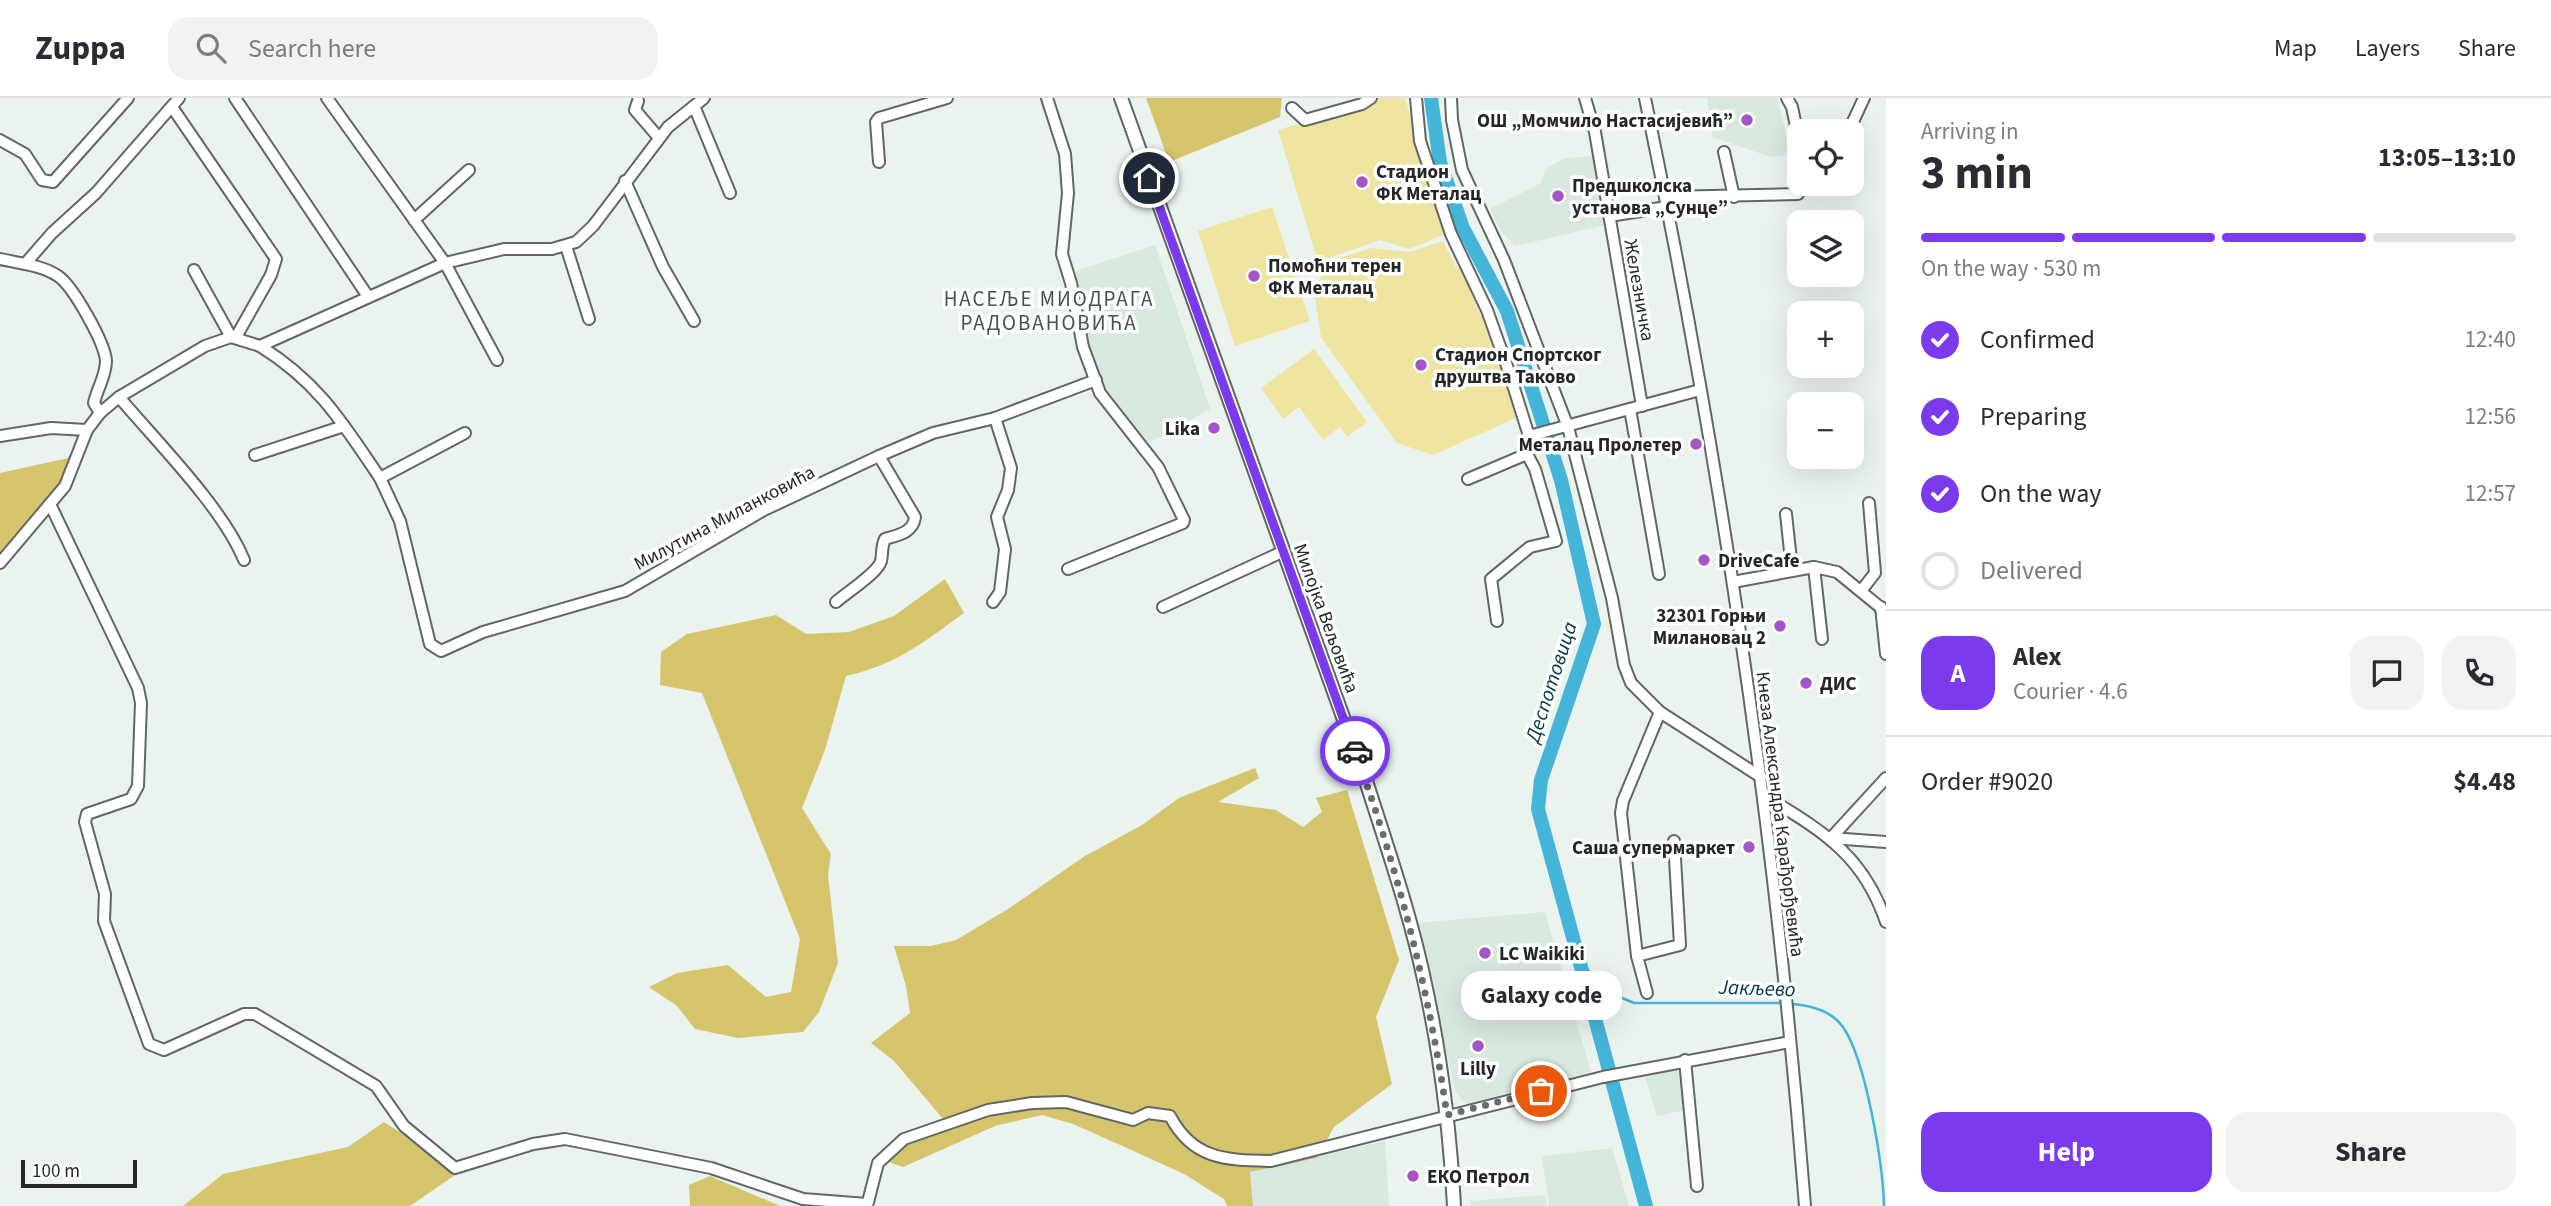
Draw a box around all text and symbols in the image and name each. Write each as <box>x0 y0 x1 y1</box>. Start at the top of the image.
search box <box>168 17 658 80</box>
text: Zuppa <box>35 25 126 72</box>
icon: search <box>192 29 230 67</box>
text: Search here <box>248 30 376 67</box>
text: Map <box>2274 31 2317 66</box>
text: Layers <box>2355 31 2420 66</box>
text: Share <box>2458 31 2516 66</box>
place label: ОШ „Момчило Настасијевић” <box>1477 108 1733 135</box>
marker: ОШ „Момчило Настасијевић” <box>1739 112 1755 128</box>
text: Arriving in <box>1921 115 2019 148</box>
map controls <box>1787 119 1864 469</box>
button: locate <box>1787 119 1864 196</box>
text: 13:05–13:10 <box>2378 139 2516 176</box>
text: 3 min <box>1921 141 2033 206</box>
pin <box>1119 148 1179 208</box>
icon: home <box>1130 159 1168 197</box>
place label: Стадион ФК Металац <box>1376 159 1482 208</box>
place label: Предшколска установа „Сунце” <box>1572 173 1728 222</box>
marker: Стадион ФК Металац <box>1354 174 1370 190</box>
marker: Предшколска установа „Сунце” <box>1550 188 1566 204</box>
button: layers <box>1787 210 1864 287</box>
street label: Железничка <box>1616 237 1661 343</box>
text: On the way · 530 m <box>1921 252 2101 285</box>
place label: Помоћни терен ФК Металац <box>1268 253 1402 302</box>
marker: Помоћни терен ФК Металац <box>1246 268 1262 284</box>
district label: НАСЕЉЕ МИОДРАГА РАДОВАНОВИЋА <box>944 284 1154 338</box>
button: + <box>1787 301 1864 378</box>
icon: check <box>1921 321 1959 359</box>
text: Confirmed <box>1980 321 2095 358</box>
text: 12:40 <box>2465 323 2516 356</box>
place label: Стадион Спортског друштва Таково <box>1435 342 1601 391</box>
marker: Стадион Спортског друштва Таково <box>1413 357 1429 373</box>
button: − <box>1787 392 1864 469</box>
icon: check <box>1921 398 1959 436</box>
text: Preparing <box>1980 398 2086 435</box>
text: 12:56 <box>2465 400 2516 433</box>
place label: Lika <box>1165 416 1200 443</box>
marker: Lika <box>1206 420 1222 436</box>
place label: Металац Пролетер <box>1519 432 1682 459</box>
marker: Металац Пролетер <box>1688 436 1704 452</box>
street label: Милутина Миланковића <box>629 459 820 578</box>
icon: check <box>1921 475 1959 513</box>
text: On the way <box>1980 475 2101 512</box>
text: 12:57 <box>2465 477 2516 510</box>
street label: Милојка Вељовића <box>1286 540 1365 697</box>
place label: DriveCafe <box>1718 548 1800 575</box>
marker: DriveCafe <box>1696 552 1712 568</box>
text: Delivered <box>1980 552 2083 589</box>
place label: 32301 Горњи Милановац 2 <box>1653 603 1766 652</box>
water label: Деспотовица <box>1517 618 1585 748</box>
marker: 32301 Горњи Милановац 2 <box>1772 618 1788 634</box>
button: chat <box>2350 636 2424 710</box>
button: phone <box>2442 636 2516 710</box>
text: Alex <box>2013 638 2062 675</box>
text: A <box>1951 655 1965 692</box>
street label: Кнеза Александра Карађорђевића <box>1749 670 1810 958</box>
place label: ДИС <box>1820 671 1857 698</box>
marker: ДИС <box>1798 675 1814 691</box>
text: Courier · 4.6 <box>2013 675 2128 708</box>
courier <box>1320 716 1390 786</box>
icon: car <box>1336 732 1374 770</box>
text: Order #9020 <box>1921 763 2053 800</box>
text: $4.48 <box>2453 763 2516 800</box>
place label: Саша супермаркет <box>1572 835 1735 862</box>
marker: Саша супермаркет <box>1741 839 1757 855</box>
place label: LC Waikiki <box>1499 941 1585 968</box>
marker: LC Waikiki <box>1477 945 1493 961</box>
callout: Galaxy code <box>1460 972 1622 1021</box>
water label: Јакљево <box>1717 972 1796 1004</box>
text: Galaxy code <box>1481 979 1602 1012</box>
marker: Lilly <box>1470 1038 1486 1054</box>
place label: Lilly <box>1460 1056 1496 1083</box>
pin <box>1511 1061 1571 1121</box>
icon: bag <box>1522 1072 1560 1110</box>
button: Help <box>1921 1112 2212 1192</box>
button: Share <box>2226 1112 2516 1192</box>
scale bar <box>21 1157 136 1189</box>
text: 100 m <box>32 1158 80 1185</box>
place label: ЕКО Петрол <box>1427 1164 1530 1191</box>
marker: ЕКО Петрол <box>1405 1168 1421 1184</box>

